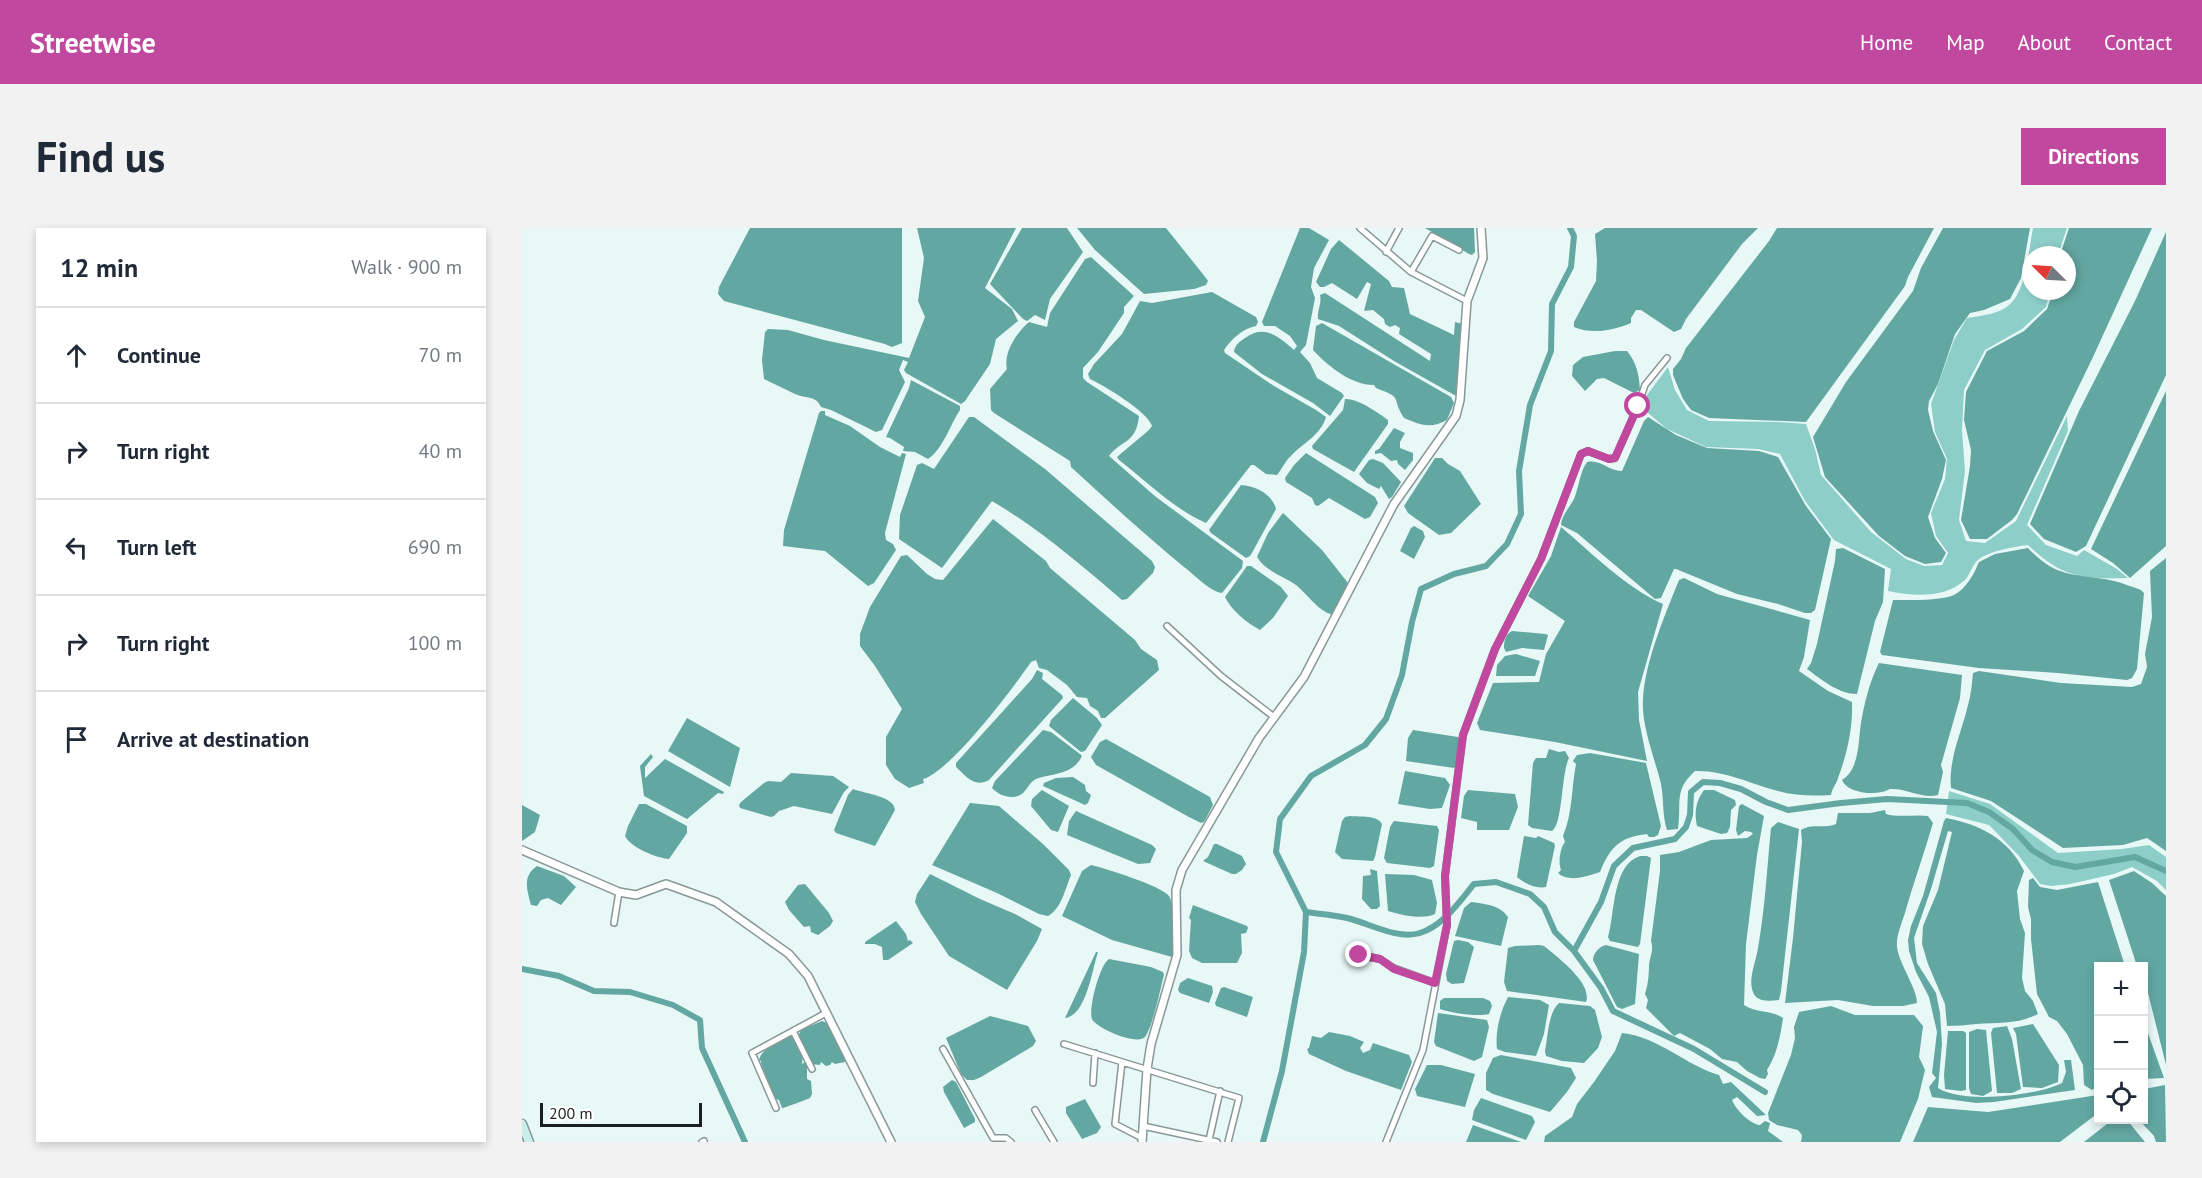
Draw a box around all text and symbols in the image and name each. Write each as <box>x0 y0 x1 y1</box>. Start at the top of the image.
text: Streetwise <box>30 24 156 61</box>
text: Home <box>1860 29 1913 56</box>
text: Map <box>1946 29 1985 56</box>
text: About <box>2018 29 2071 56</box>
text: Contact <box>2104 29 2172 56</box>
button: Directions <box>2021 128 2166 185</box>
text: Find us <box>36 129 165 184</box>
north arrow <box>2022 246 2076 300</box>
text: 12 min <box>60 251 138 284</box>
text: Walk · 900 m <box>351 254 462 280</box>
icon: ahead <box>60 339 93 372</box>
text: Continue <box>117 341 201 369</box>
text: 70 m <box>419 342 462 368</box>
route start <box>1624 392 1650 418</box>
icon: right <box>60 435 93 468</box>
text: Turn right <box>117 437 209 465</box>
text: 40 m <box>419 438 462 464</box>
icon: left <box>60 531 93 564</box>
text: Turn left <box>117 533 197 561</box>
text: 690 m <box>408 534 462 560</box>
icon: right <box>60 627 93 660</box>
text: Turn right <box>117 629 209 657</box>
text: 100 m <box>408 630 462 656</box>
icon: arrive <box>60 723 93 756</box>
text: Arrive at destination <box>117 725 309 753</box>
route end <box>1345 941 1371 967</box>
map controls <box>2094 962 2148 1124</box>
button: + <box>2094 962 2148 1016</box>
button: − <box>2094 1016 2148 1070</box>
button: locate <box>2094 1070 2148 1124</box>
scale bar <box>540 1100 702 1128</box>
text: 200 m <box>549 1103 592 1123</box>

